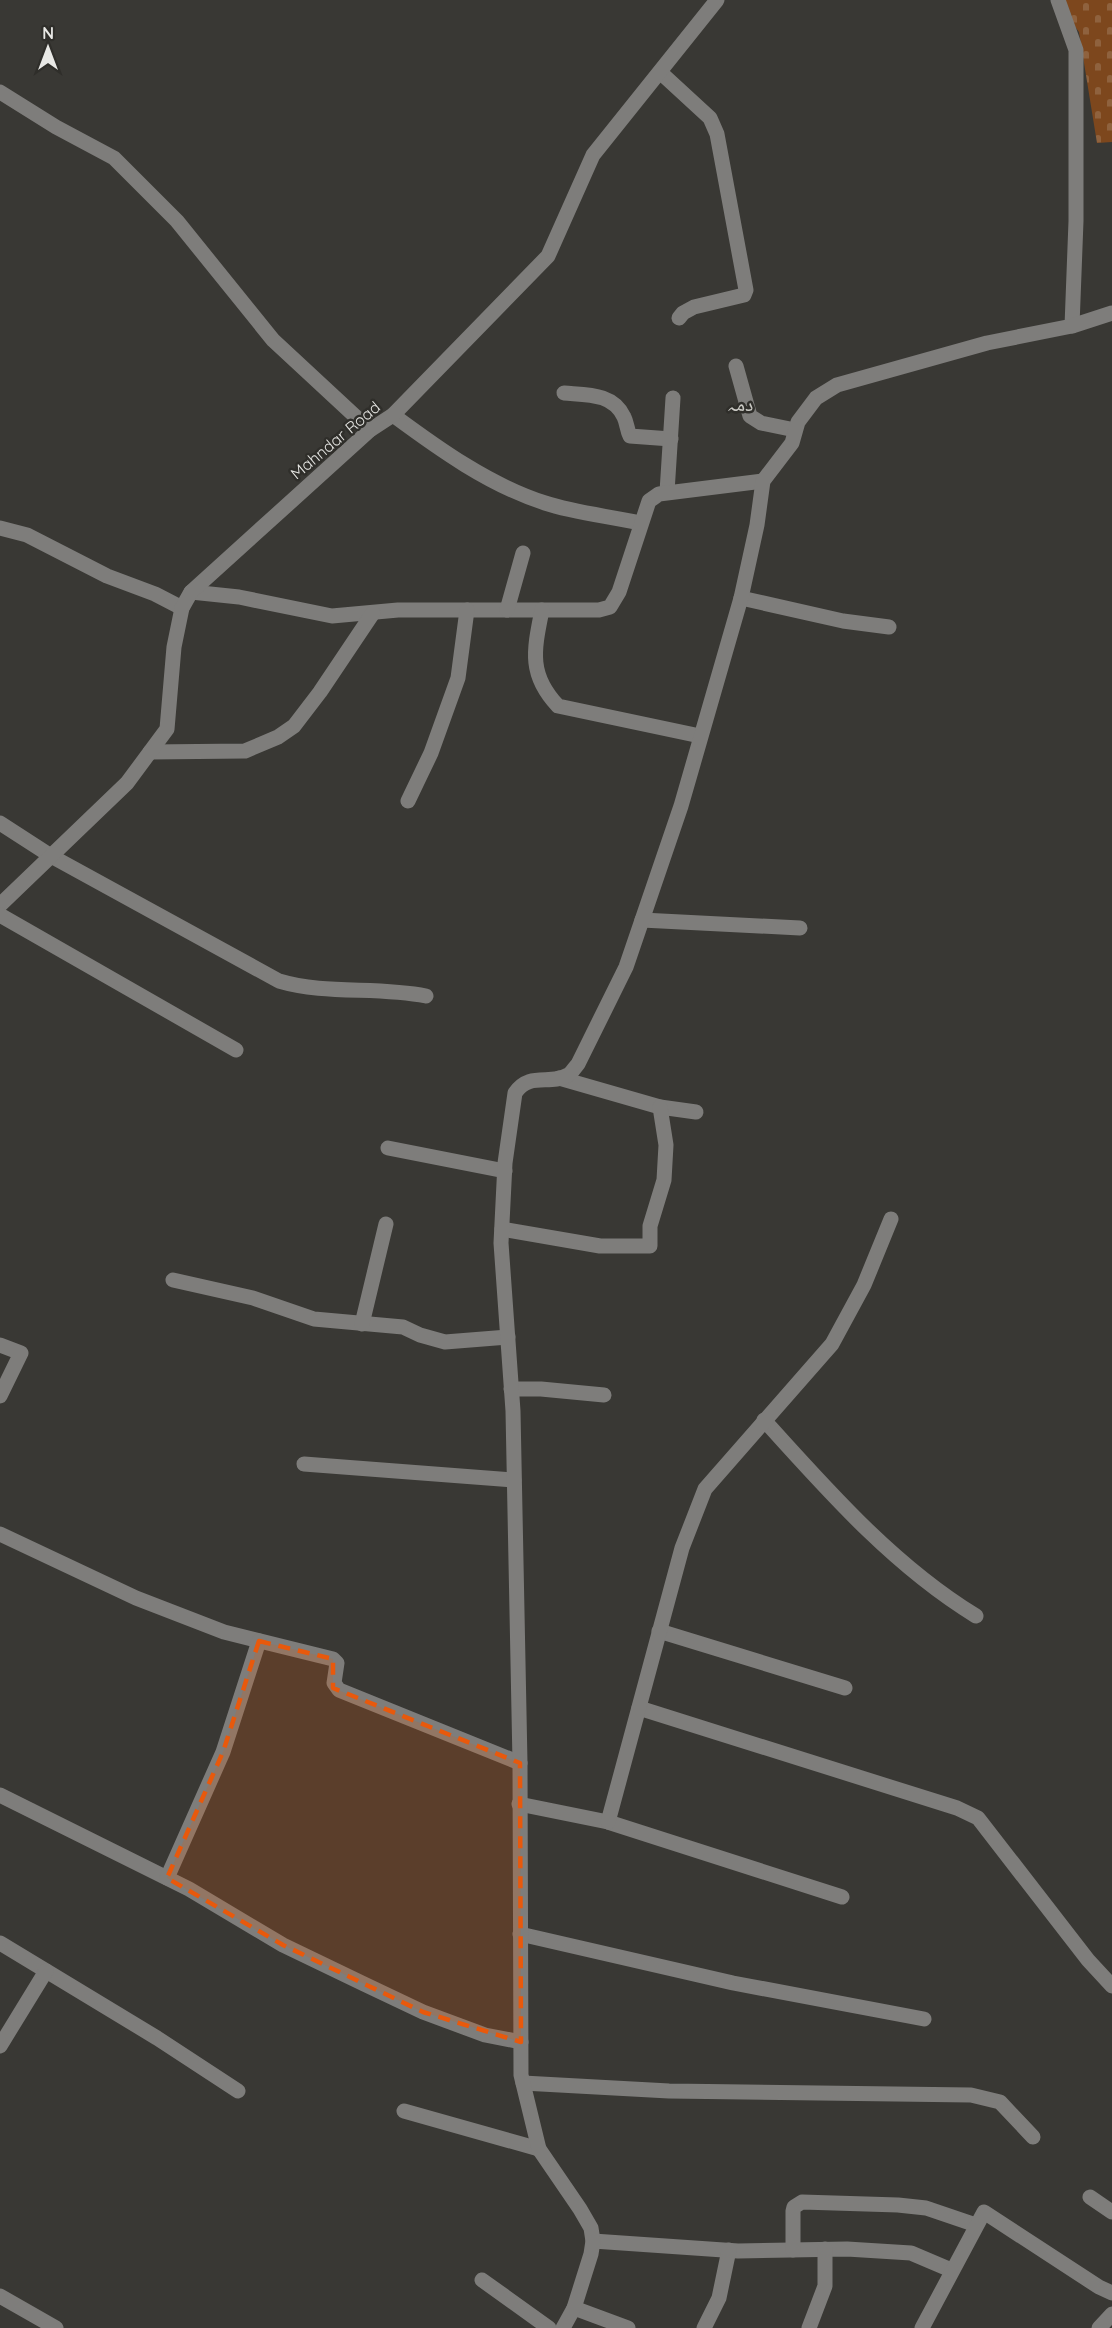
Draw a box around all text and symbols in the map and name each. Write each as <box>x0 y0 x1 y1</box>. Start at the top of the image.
north arrow <box>18 18 78 78</box>
text: N <box>42 23 54 43</box>
district label: دمہ <box>727 391 753 416</box>
street label: Mahndar Road <box>286 397 384 483</box>

